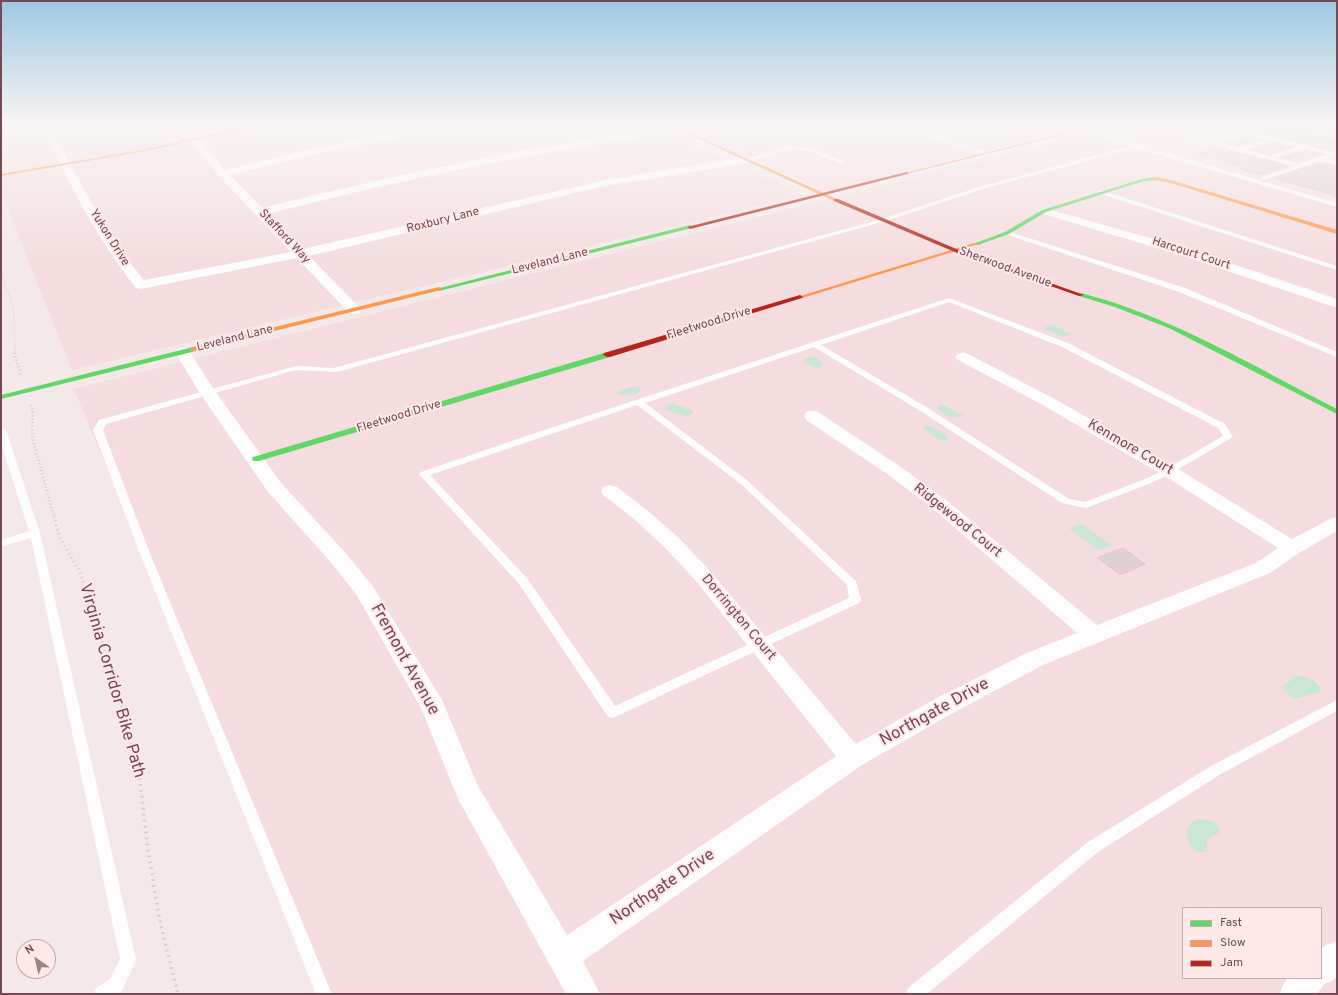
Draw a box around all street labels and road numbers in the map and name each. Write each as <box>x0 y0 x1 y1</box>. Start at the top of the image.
street label: Roxbury Lane <box>405 205 481 237</box>
street label: Yukon Drive <box>86 207 132 269</box>
street label: Stafford Way <box>255 207 313 267</box>
street label: Harcourt Court <box>1150 235 1232 273</box>
street label: Sherwood Avenue <box>957 245 1053 291</box>
street label: Leveland Lane <box>510 246 590 278</box>
street label: Fleetwood Drive <box>665 304 753 344</box>
street label: Leveland Lane <box>195 323 275 355</box>
street label: Fleetwood Drive <box>355 397 443 437</box>
street label: Kenmore Court <box>1084 417 1176 479</box>
street label: Ridgewood Court <box>909 480 1005 562</box>
street label: Dorrington Court <box>697 571 779 665</box>
street label: Virginia Corridor Bike Path <box>73 581 149 781</box>
street label: Fremont Avenue <box>365 601 443 719</box>
street label: Northgate Drive <box>877 674 993 752</box>
street label: Northgate Drive <box>607 845 719 931</box>

